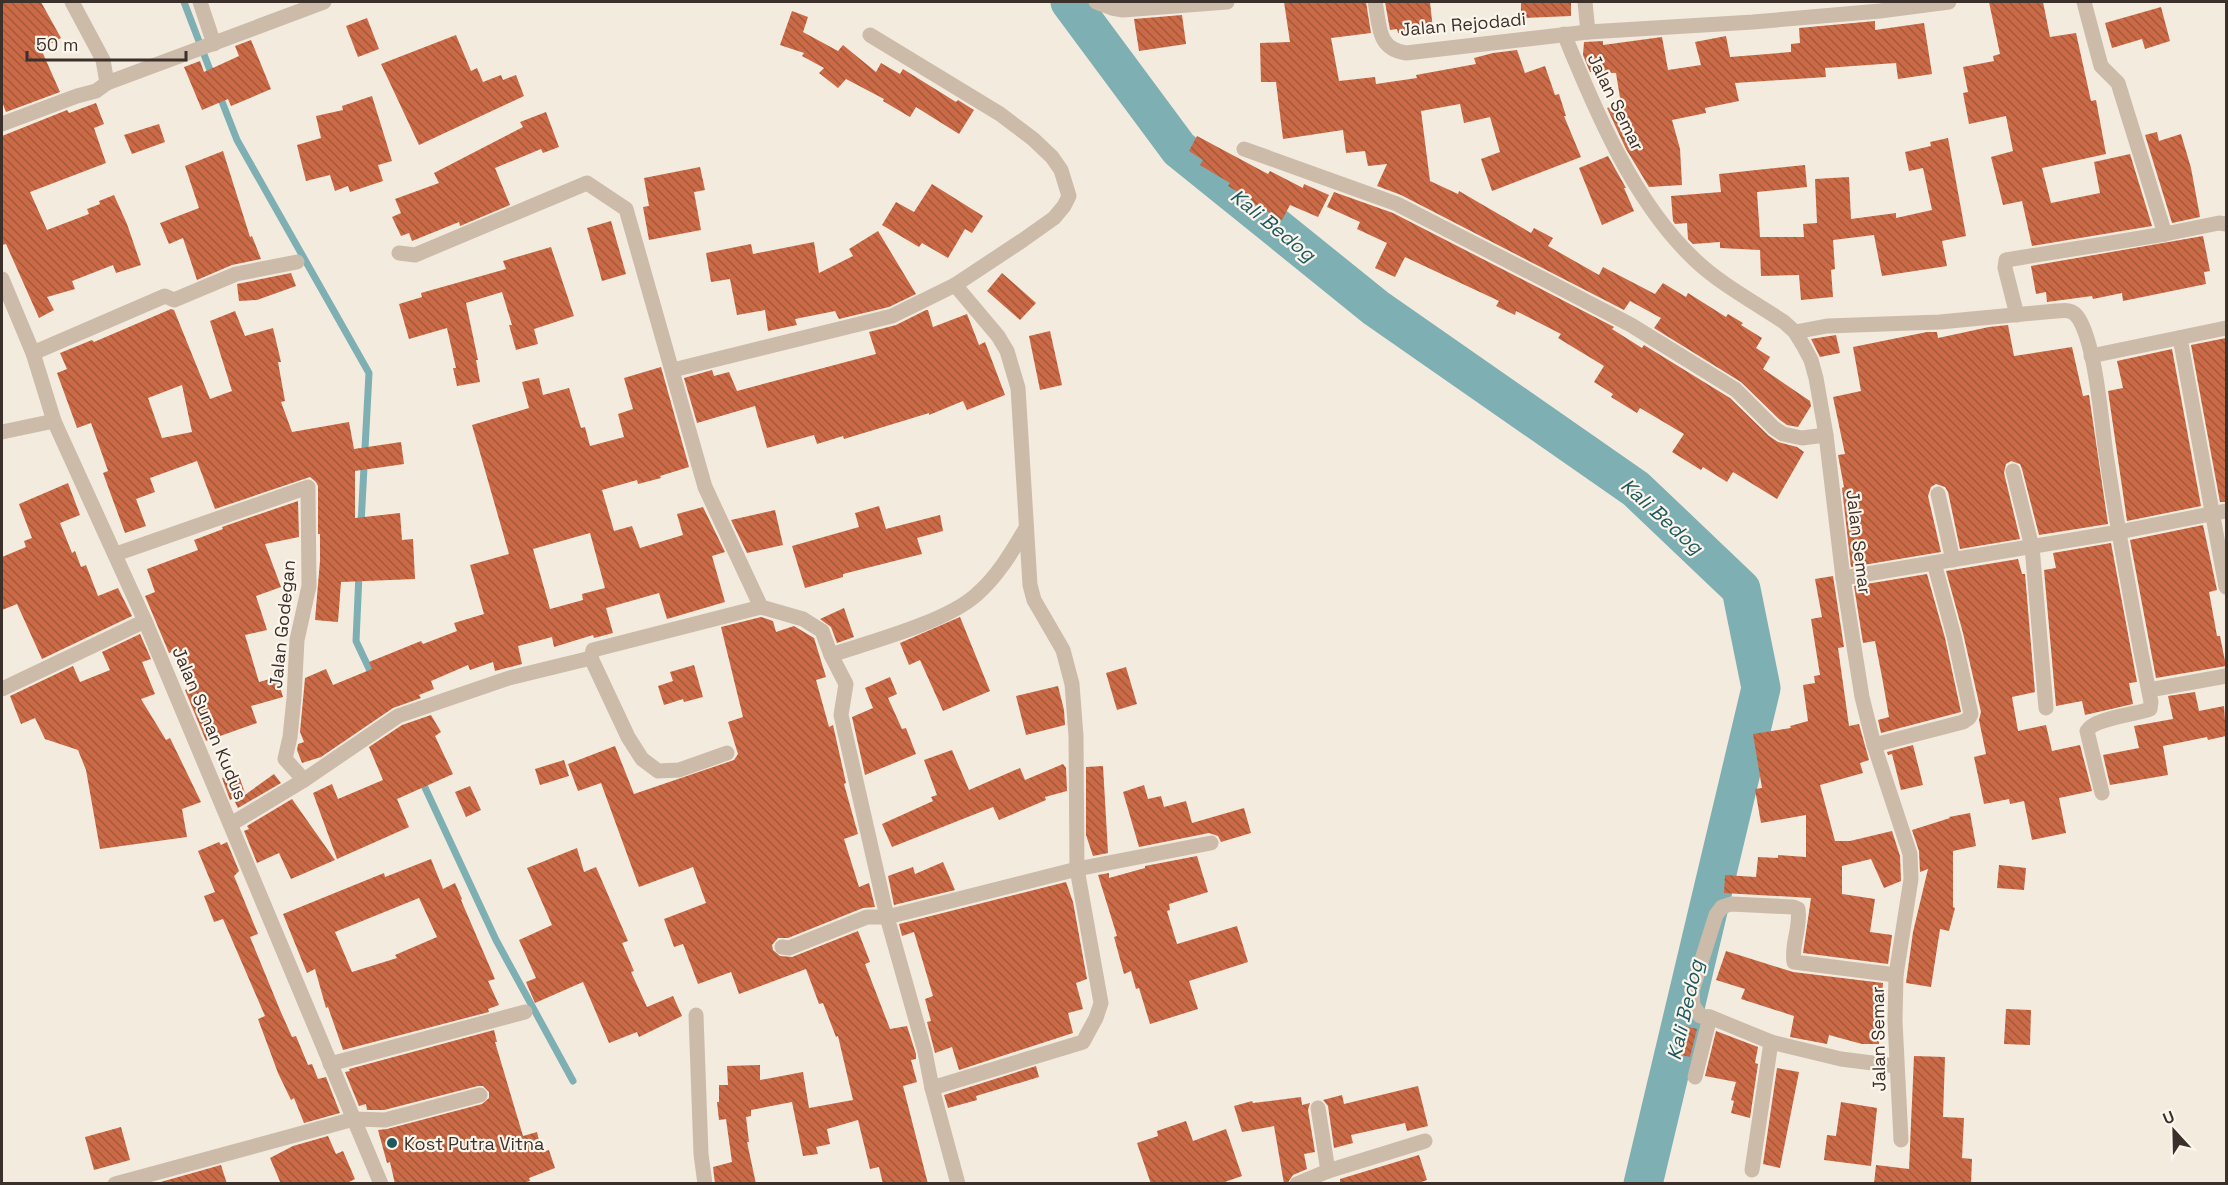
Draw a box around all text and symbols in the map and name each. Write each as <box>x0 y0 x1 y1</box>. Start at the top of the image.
street label: Jalan Rejodadi <box>1399 7 1527 41</box>
scale bar <box>27 24 186 62</box>
text: 50 m <box>36 33 78 56</box>
street label: Jalan Semar <box>1583 50 1650 155</box>
water label: Kali Bedog <box>1225 183 1322 268</box>
water label: Kali Bedog <box>1615 472 1709 560</box>
street label: Jalan Semar <box>1841 488 1877 596</box>
street label: Jalan Godegan <box>264 559 300 689</box>
street label: Jalan Sunan Kudus <box>167 643 253 803</box>
water label: Kali Bedog <box>1661 956 1709 1063</box>
street label: Jalan Semar <box>1866 986 1890 1092</box>
north arrow <box>2144 1101 2204 1161</box>
text: U <box>2160 1106 2177 1129</box>
place label: Kost Putra Vitna <box>404 1132 544 1155</box>
marker: Kost Putra Vitna <box>385 1136 399 1150</box>

